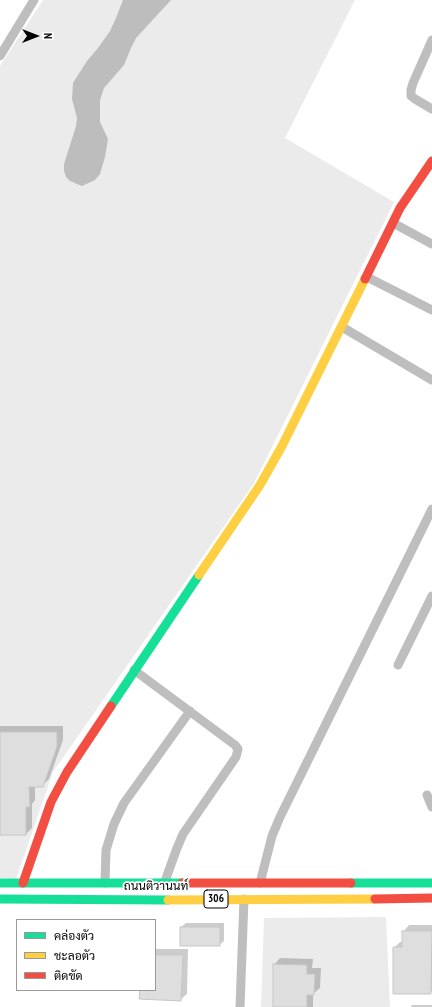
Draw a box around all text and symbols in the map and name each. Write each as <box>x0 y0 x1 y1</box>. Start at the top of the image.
north arrow <box>16 16 56 56</box>
text: N <box>41 33 55 39</box>
street label: ถนนติวานนท์ <box>124 880 188 894</box>
road number: 306 <box>204 890 228 908</box>
legend <box>16 919 156 991</box>
text: คล่องตัว <box>54 928 94 943</box>
text: ชะลอตัว <box>54 948 95 963</box>
text: ติดขัด <box>54 968 83 983</box>

